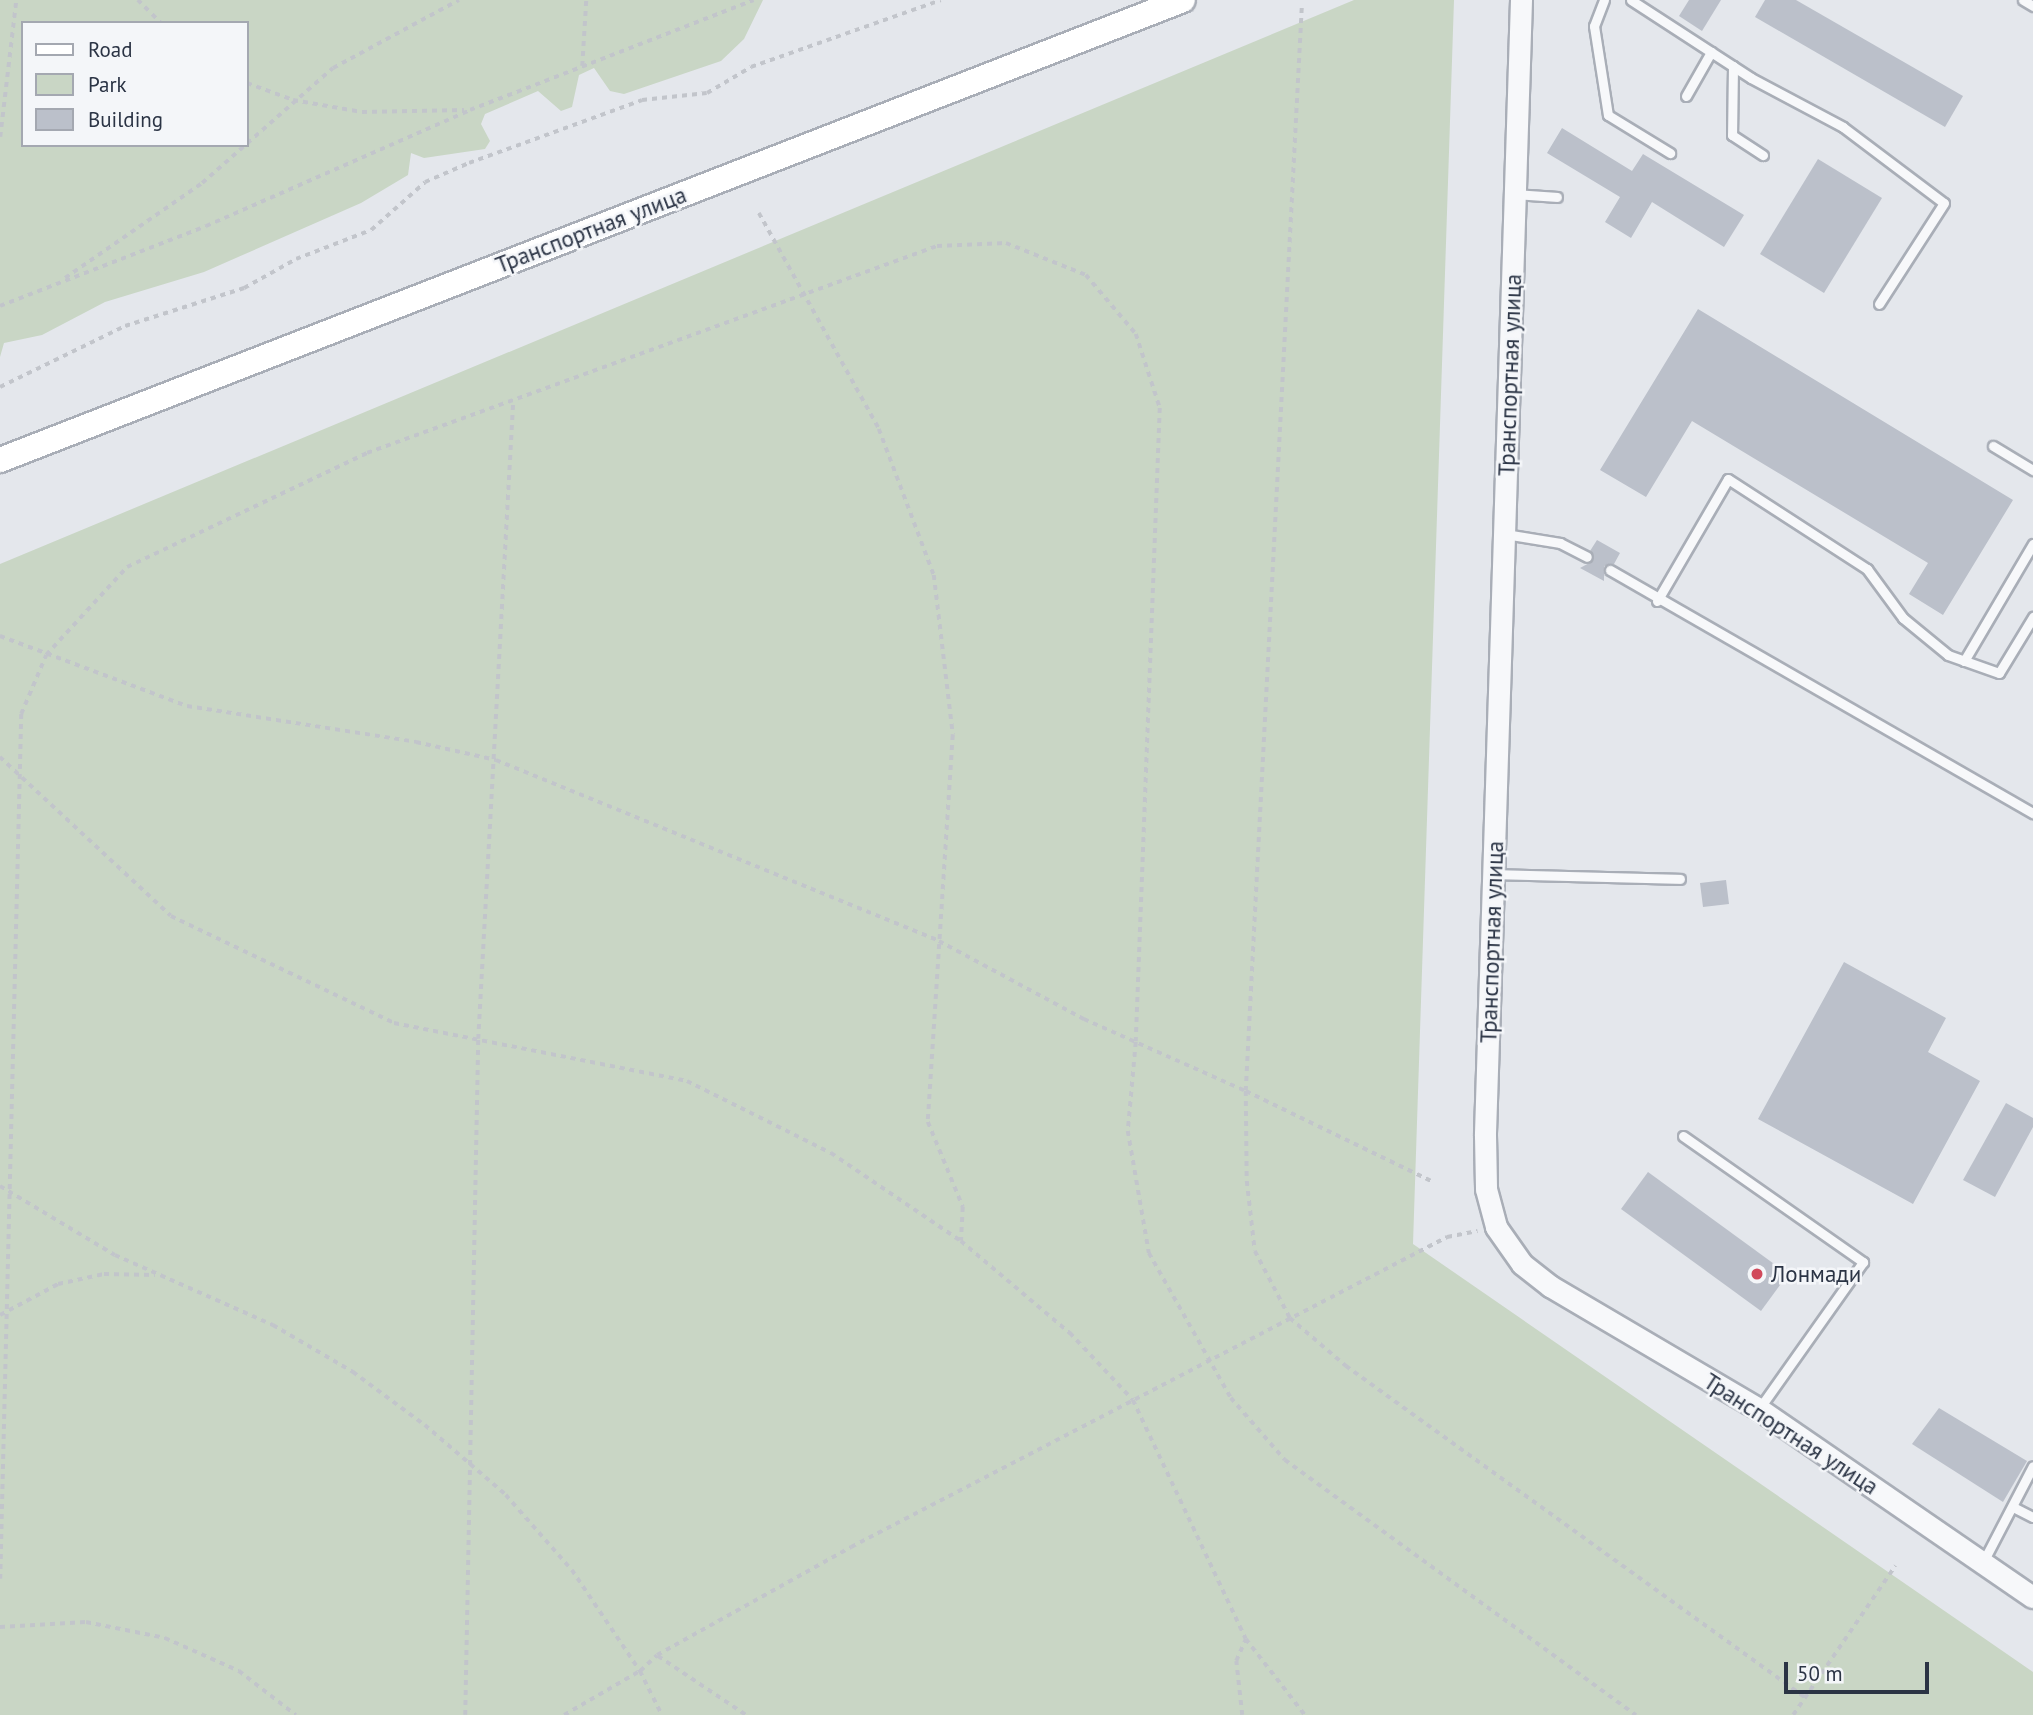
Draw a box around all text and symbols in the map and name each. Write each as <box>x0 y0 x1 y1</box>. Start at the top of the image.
legend <box>21 21 248 147</box>
text: Road <box>88 36 132 63</box>
text: Park <box>88 71 127 98</box>
text: Building <box>88 106 163 133</box>
street label: Транспортная улица <box>492 181 690 279</box>
street label: Транспортная улица <box>1493 273 1527 477</box>
street label: Транспортная улица <box>1475 840 1509 1044</box>
place label: Лонмади <box>1771 1260 1861 1288</box>
marker: Лонмади <box>1749 1266 1765 1282</box>
street label: Транспортная улица <box>1699 1367 1883 1501</box>
scale bar <box>1788 1648 1933 1692</box>
text: 50 m <box>1797 1660 1843 1687</box>

